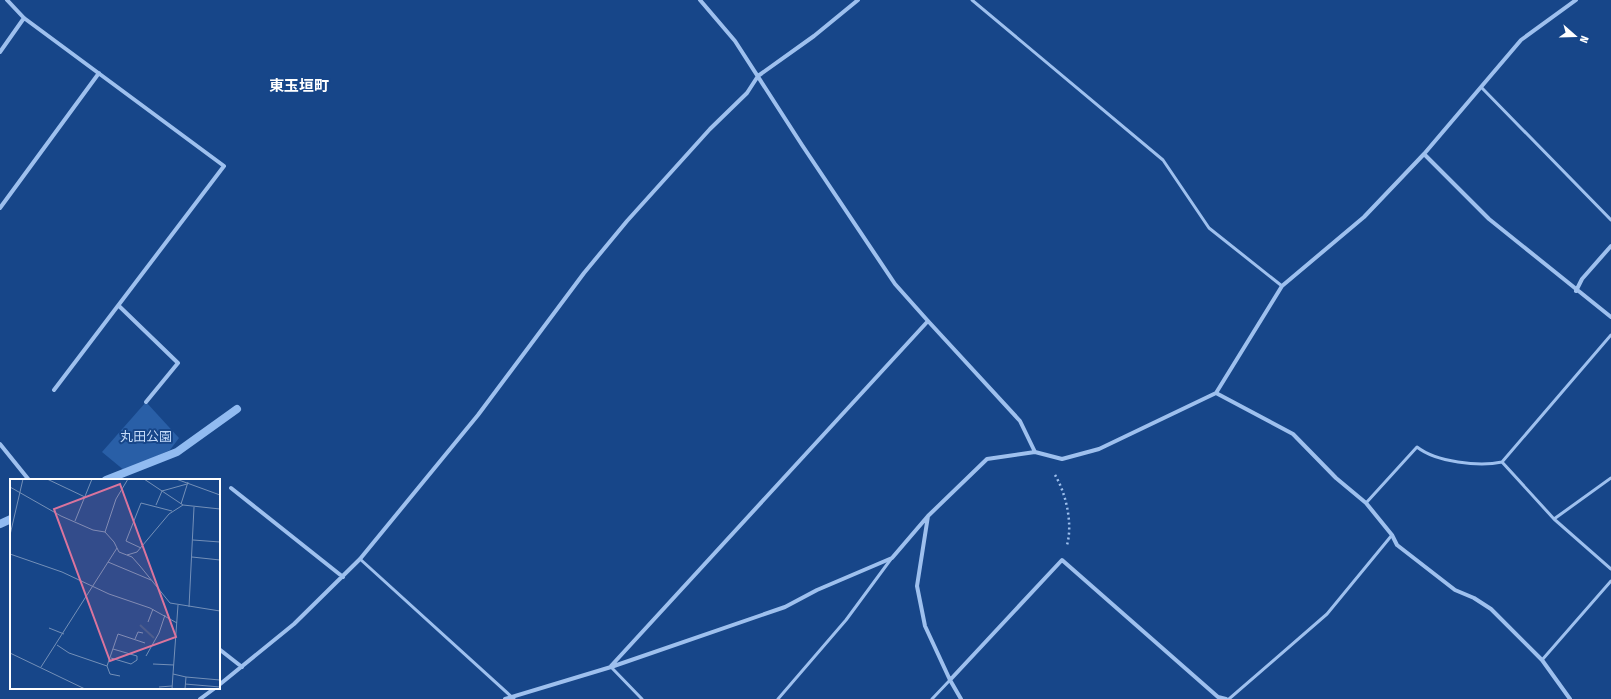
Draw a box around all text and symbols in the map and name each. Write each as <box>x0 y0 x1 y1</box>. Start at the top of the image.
north arrow <box>1555 16 1595 56</box>
text: N <box>1577 34 1591 45</box>
district label: 東玉垣町 <box>269 77 329 95</box>
park label: 丸田公園 <box>120 429 172 444</box>
inset map <box>10 479 220 689</box>

